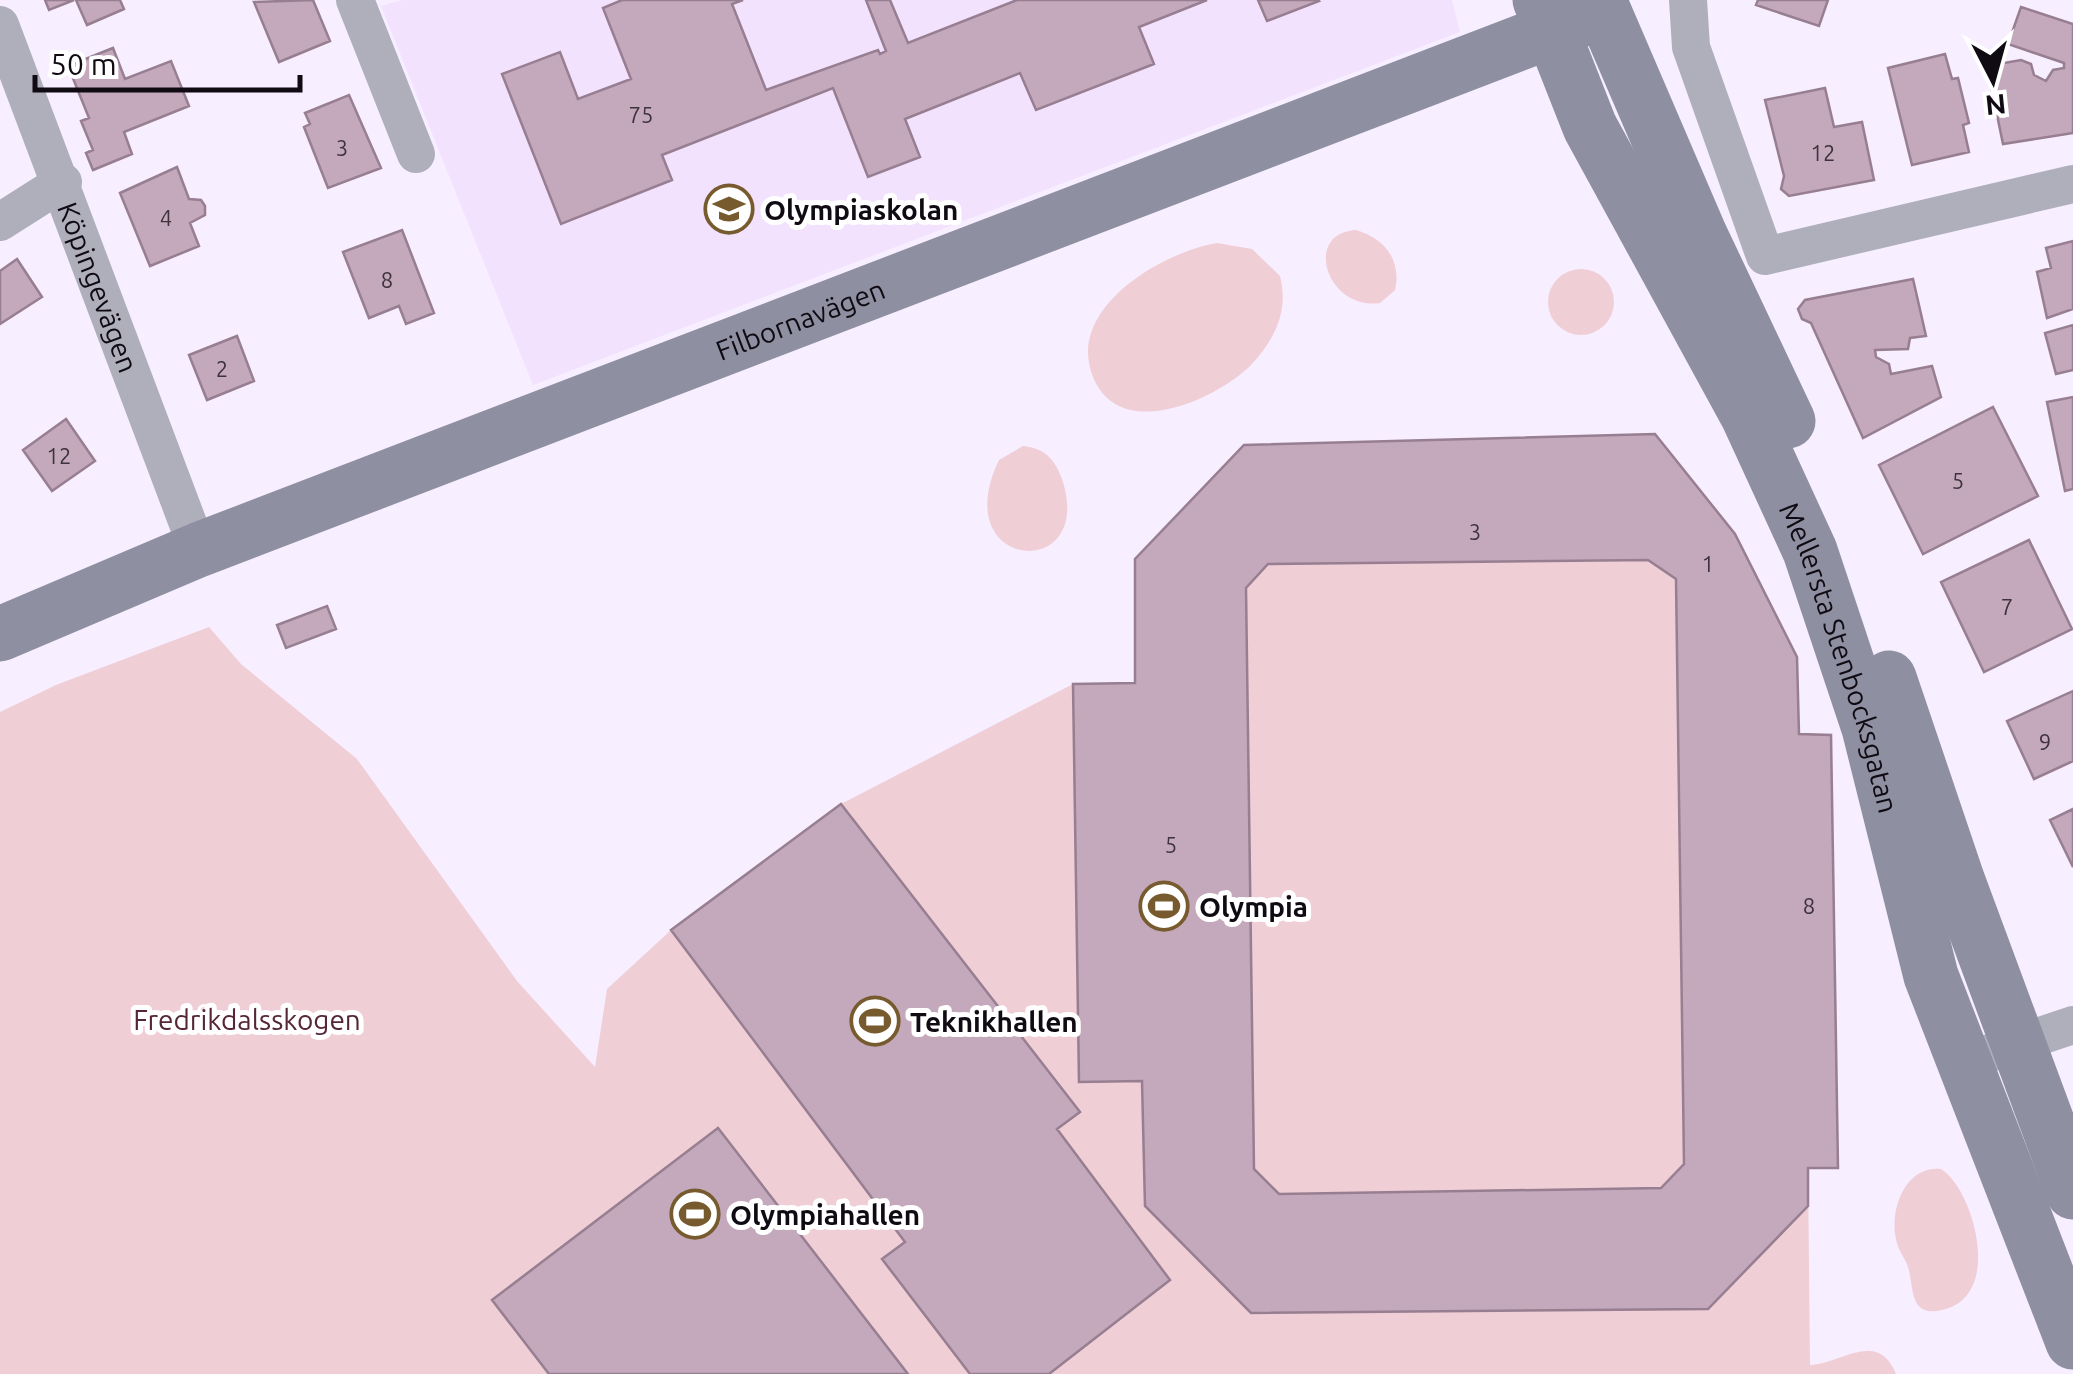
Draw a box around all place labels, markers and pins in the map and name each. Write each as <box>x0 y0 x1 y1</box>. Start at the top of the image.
school or university icon: Olympiaskolan <box>703 183 755 235</box>
place label: Olympiaskolan <box>764 194 958 225</box>
sports icon: Olympia <box>1138 880 1190 932</box>
place label: Olympia <box>1199 891 1308 922</box>
sports icon: Teknikhallen <box>849 995 901 1047</box>
place label: Teknikhallen <box>910 1006 1078 1037</box>
sports icon: Olympiahallen <box>669 1188 721 1240</box>
place label: Olympiahallen <box>730 1199 920 1230</box>

